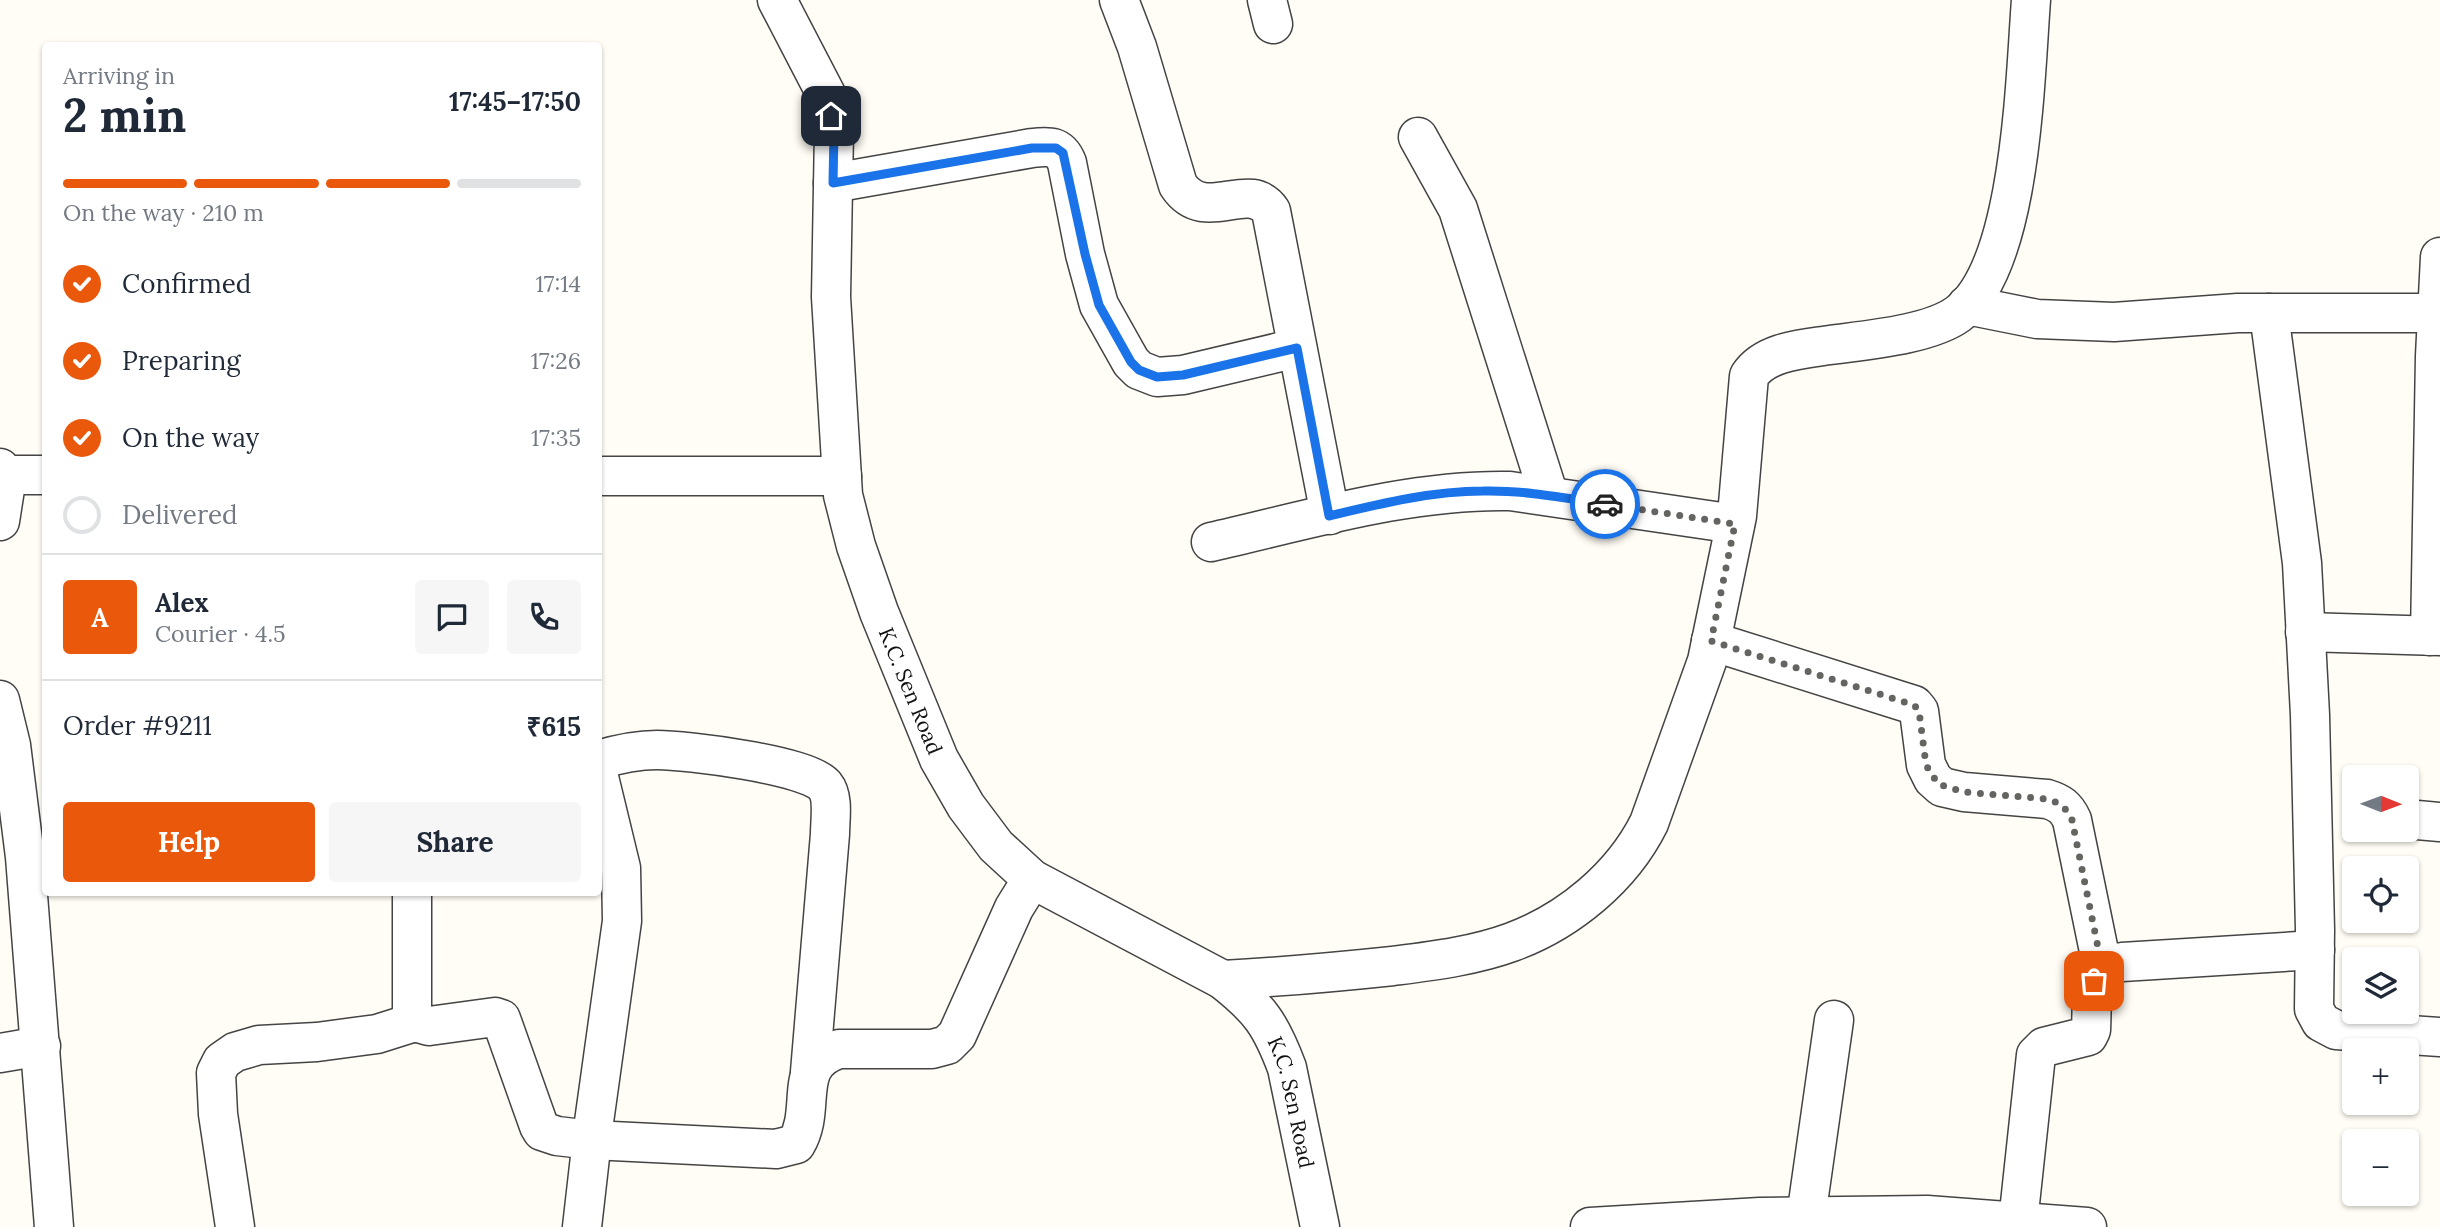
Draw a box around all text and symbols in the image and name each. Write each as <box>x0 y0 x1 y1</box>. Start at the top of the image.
text: Arriving in <box>63 61 175 90</box>
text: 17:45–17:50 <box>449 85 581 118</box>
text: 2 min <box>63 86 186 145</box>
pin <box>801 86 861 146</box>
icon: home <box>812 97 850 135</box>
text: On the way · 210 m <box>63 198 264 227</box>
icon: check <box>63 265 101 303</box>
text: Confirmed <box>122 267 251 300</box>
text: 17:14 <box>535 269 581 298</box>
icon: check <box>63 342 101 380</box>
text: Preparing <box>122 344 241 377</box>
text: 17:26 <box>531 346 581 375</box>
icon: check <box>63 419 101 457</box>
text: On the way <box>122 421 259 454</box>
text: 17:35 <box>531 423 581 452</box>
courier <box>1570 469 1640 539</box>
icon: car <box>1586 485 1624 523</box>
text: Delivered <box>122 498 238 531</box>
button: chat <box>415 580 489 654</box>
button: phone <box>507 580 581 654</box>
text: Alex <box>155 586 209 619</box>
text: A <box>91 601 109 634</box>
text: Courier · 4.5 <box>155 619 286 648</box>
street label: K.C. Sen Road <box>873 623 949 758</box>
text: Order #9211 <box>63 709 212 742</box>
text: ₹615 <box>527 710 581 743</box>
north arrow <box>2342 765 2418 842</box>
map controls <box>2342 765 2419 1206</box>
button: Help <box>63 802 315 882</box>
button: Share <box>329 802 581 882</box>
button: locate <box>2342 856 2419 933</box>
button: layers <box>2342 947 2419 1024</box>
pin <box>2064 951 2124 1011</box>
icon: bag <box>2075 962 2113 1000</box>
street label: K.C. Sen Road <box>1262 1032 1321 1170</box>
button: + <box>2342 1038 2419 1115</box>
button: − <box>2342 1129 2419 1206</box>

